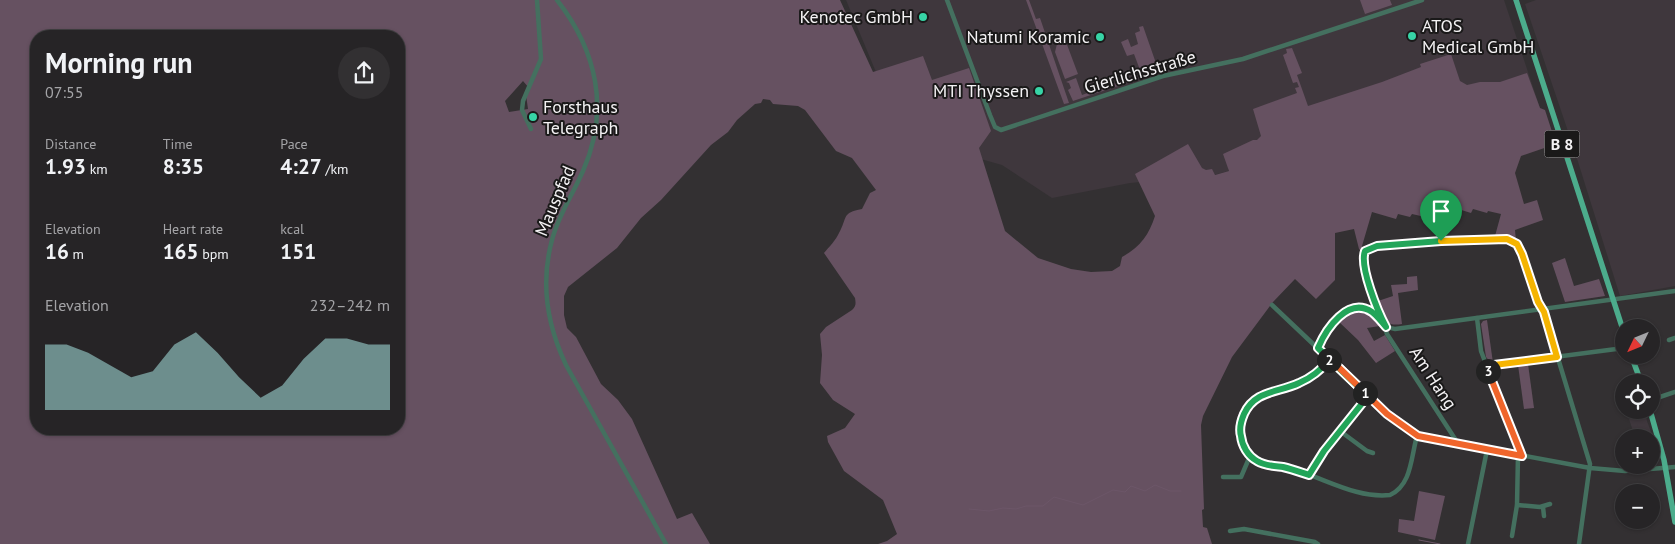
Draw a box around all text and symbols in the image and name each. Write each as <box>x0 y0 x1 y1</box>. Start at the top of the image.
place label: Kenotec GmbH <box>799 5 913 28</box>
marker: Kenotec GmbH <box>917 11 929 23</box>
place label: ATOS Medical GmbH <box>1422 14 1534 58</box>
place label: Natumi Koramic <box>967 25 1090 48</box>
marker: ATOS Medical GmbH <box>1406 30 1418 42</box>
marker: Natumi Koramic <box>1094 31 1106 43</box>
text: Morning run <box>45 44 193 81</box>
street label: Gierlichsstraße <box>1081 45 1198 98</box>
button: share <box>338 47 390 99</box>
place label: MTI Thyssen <box>933 79 1029 102</box>
text: 07:55 <box>45 82 83 102</box>
marker: MTI Thyssen <box>1033 85 1045 97</box>
place label: Forsthaus Telegraph <box>543 95 618 139</box>
marker: Forsthaus Telegraph <box>527 111 539 123</box>
road number: B 8 <box>1544 130 1580 158</box>
text: Distance <box>45 135 96 153</box>
text: Time <box>163 135 193 153</box>
text: Pace <box>280 135 308 153</box>
text: 1.93 <box>45 153 86 180</box>
text: 8:35 <box>163 153 204 180</box>
text: 4:27 <box>280 153 322 180</box>
text: km <box>86 160 108 178</box>
text: /km <box>322 160 348 178</box>
street label: Mauspfad <box>529 162 580 240</box>
pin <box>1420 190 1462 241</box>
icon: arrive <box>1427 197 1455 225</box>
text: Elevation <box>45 220 101 238</box>
text: Heart rate <box>163 220 223 238</box>
text: kcal <box>280 220 304 238</box>
text: 16 <box>45 238 69 265</box>
text: 165 <box>163 238 198 265</box>
text: 151 <box>280 238 316 265</box>
text: m <box>69 245 84 263</box>
text: bpm <box>198 245 229 263</box>
text: Elevation <box>45 295 109 315</box>
text: 232–242 m <box>310 295 390 315</box>
north arrow <box>1615 319 1660 364</box>
map controls <box>1615 319 1660 529</box>
street label: Am Hang <box>1405 342 1462 414</box>
pin: 2 <box>1316 348 1342 372</box>
text: 2 <box>1326 351 1333 369</box>
pin: 3 <box>1476 358 1500 384</box>
text: 3 <box>1485 362 1492 380</box>
button: locate <box>1615 374 1660 419</box>
pin: 1 <box>1352 380 1378 406</box>
text: 1 <box>1362 384 1369 402</box>
button: + <box>1615 429 1660 474</box>
button: − <box>1615 484 1660 529</box>

